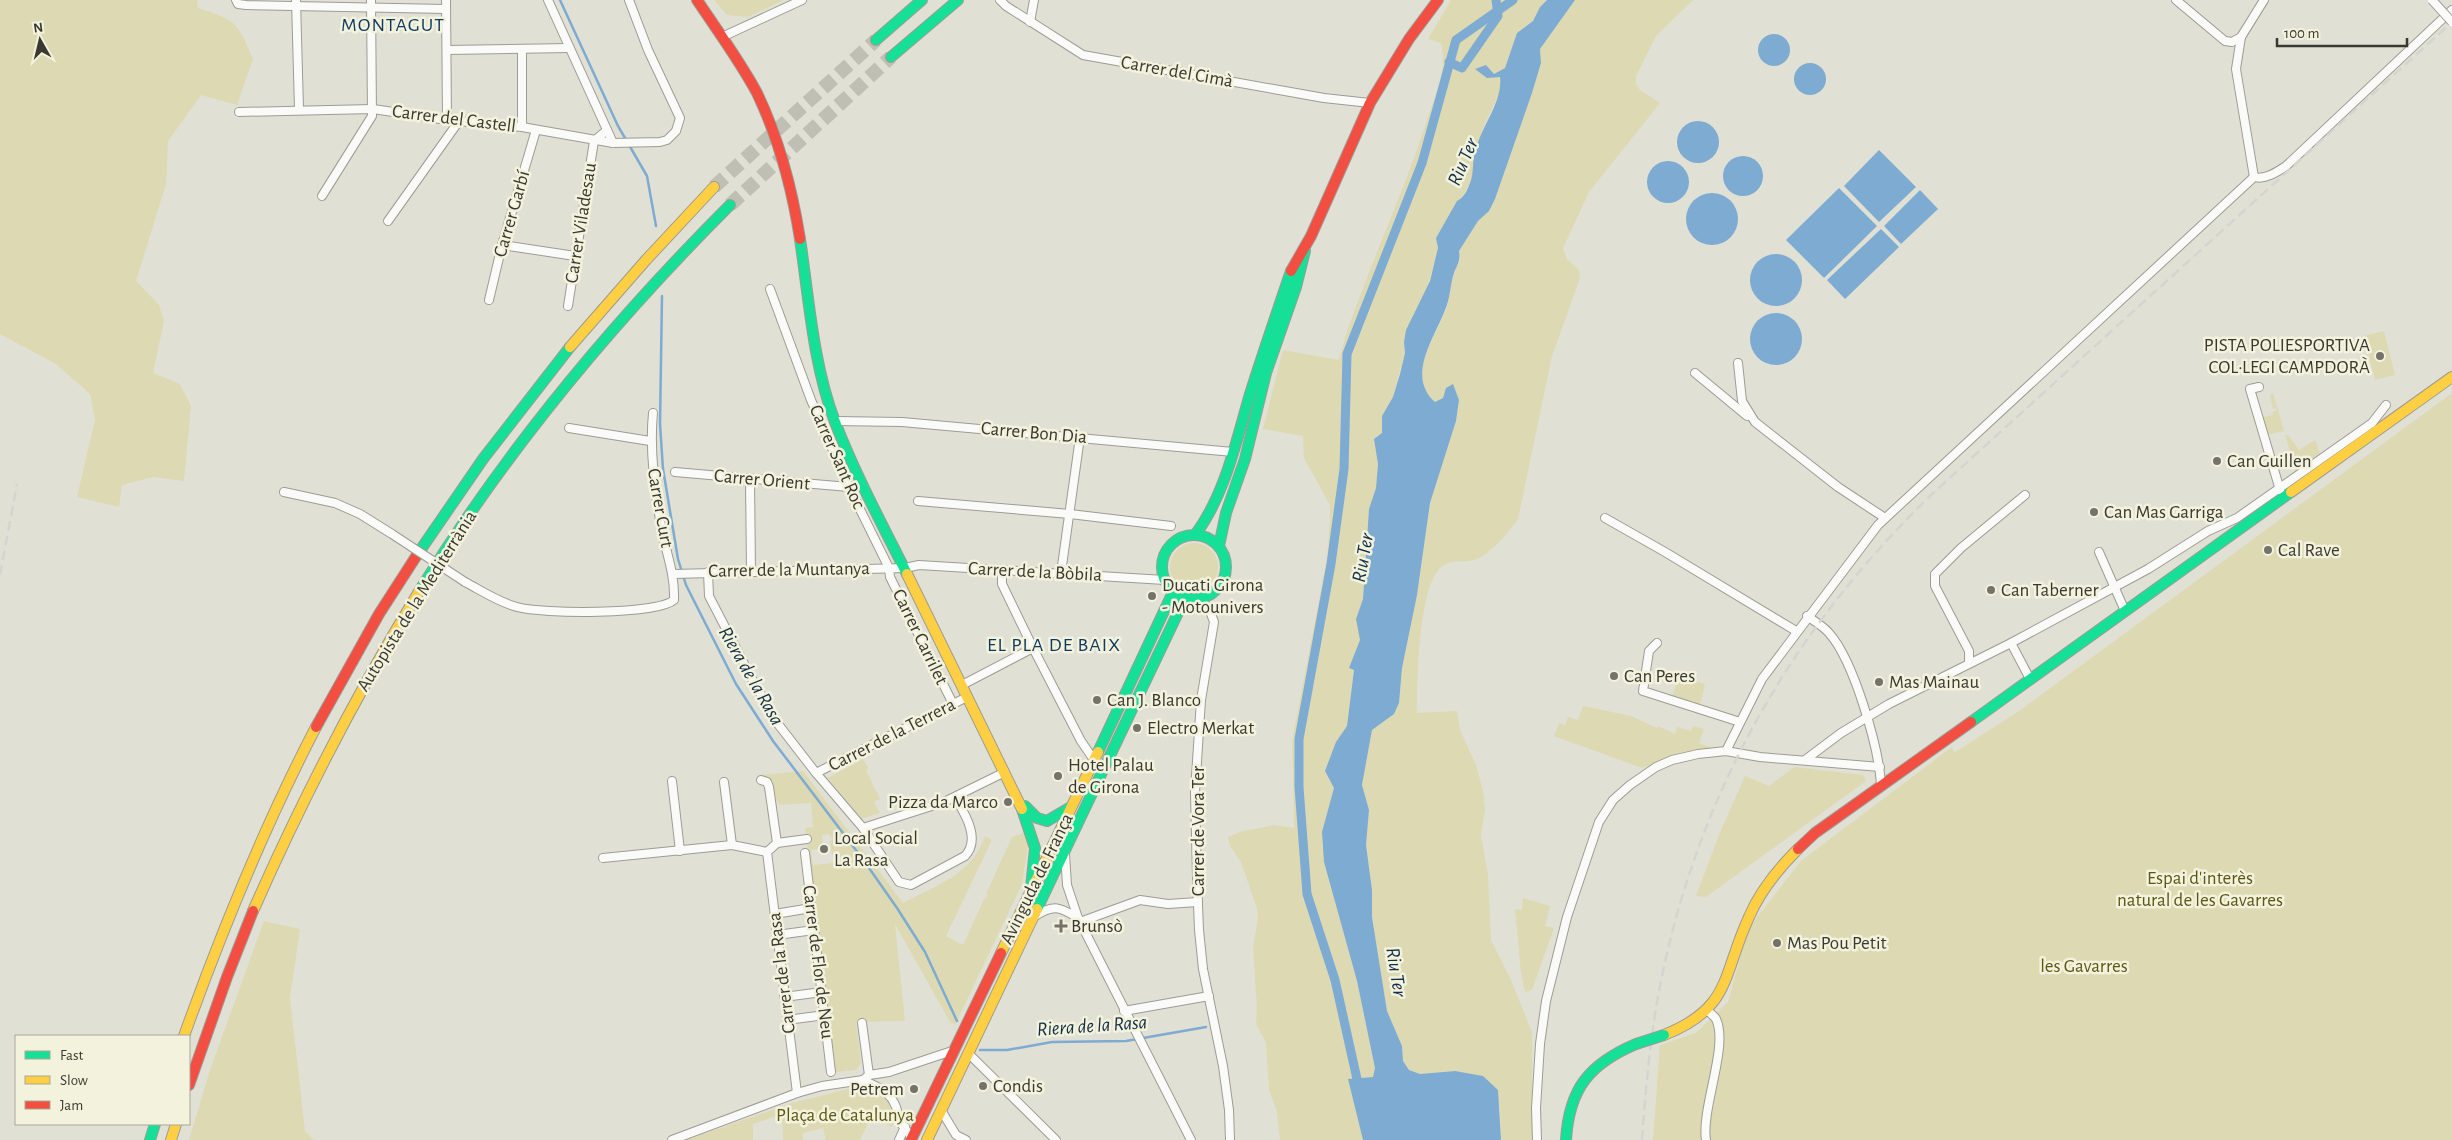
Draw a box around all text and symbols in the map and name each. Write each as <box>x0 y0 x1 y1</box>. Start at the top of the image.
north arrow <box>15 15 65 65</box>
district label: MONTAGUT <box>341 15 445 35</box>
scale bar <box>2277 15 2407 47</box>
text: N <box>33 21 44 36</box>
text: 100 m <box>2284 26 2319 41</box>
street label: Carrer del Cimà <box>1119 53 1235 91</box>
street label: Carrer del Castell <box>391 102 517 136</box>
water label: Riu Ter <box>1444 135 1482 189</box>
street label: Carrer Viladesau <box>562 161 600 285</box>
street label: Carrer Garbí <box>491 168 534 259</box>
place label: PISTA POLIESPORTIVA COL·LEGI CAMPDORÀ <box>2204 336 2370 377</box>
marker: PISTA POLIESPORTIVA COL·LEGI CAMPDORÀ <box>2374 350 2386 362</box>
street label: Carrer Sant Roc <box>806 402 868 512</box>
street label: Carrer Bon Dia <box>980 419 1088 447</box>
place label: Can Guillen <box>2227 452 2312 471</box>
marker: Can Guillen <box>2211 455 2223 467</box>
street label: Carrer Orient <box>713 466 811 494</box>
street label: Carrer Curt <box>644 467 676 549</box>
place label: Can Mas Garriga <box>2104 503 2224 522</box>
marker: Can Mas Garriga <box>2088 506 2100 518</box>
street label: Autopista de la Mediterrània <box>354 507 481 695</box>
water label: Riu Ter <box>1349 531 1377 584</box>
place label: Cal Rave <box>2278 541 2340 560</box>
marker: Cal Rave <box>2262 544 2274 556</box>
street label: Carrer de la Muntanya <box>708 559 870 581</box>
street label: Carrer de la Bòbila <box>967 559 1103 585</box>
place label: Ducati Girona - Motounivers <box>1162 576 1264 617</box>
place label: Can Taberner <box>2001 581 2099 600</box>
marker: Can Taberner <box>1985 584 1997 596</box>
street label: Carrer Carrilet <box>889 586 951 688</box>
marker: Ducati Girona - Motounivers <box>1146 590 1158 602</box>
water label: Riera de la Rasa <box>715 623 787 729</box>
district label: EL PLA DE BAIX <box>987 635 1121 655</box>
place label: Can Peres <box>1624 667 1695 686</box>
marker: Can Peres <box>1608 670 1620 682</box>
place label: Mas Mainau <box>1889 673 1980 692</box>
marker: Mas Mainau <box>1873 676 1885 688</box>
place label: Can J. Blanco <box>1107 691 1201 710</box>
marker: Can J. Blanco <box>1091 694 1103 706</box>
street label: Carrer de la Terrera <box>825 695 959 775</box>
place label: Electro Merkat <box>1147 719 1254 738</box>
marker: Electro Merkat <box>1131 722 1143 734</box>
place label: Hotel Palau de Girona <box>1068 756 1154 797</box>
street label: Carrer de Vora Ter <box>1189 766 1208 896</box>
marker: Hotel Palau de Girona <box>1052 770 1064 782</box>
place label: Pizza da Marco <box>888 793 998 812</box>
marker: Pizza da Marco <box>1002 796 1014 808</box>
street label: Avinguda de França <box>997 810 1077 948</box>
place label: Local Social La Rasa <box>834 829 918 870</box>
marker: Local Social La Rasa <box>818 843 830 855</box>
park label: Espai d'interès natural de les Gavarres <box>2117 869 2283 910</box>
street label: Carrer de Flor de Neu <box>799 884 837 1040</box>
street label: Carrer de la Rasa <box>765 911 799 1035</box>
place label: Brunsò <box>1071 917 1123 936</box>
marker: Brunsò <box>1055 920 1067 932</box>
place label: Mas Pou Petit <box>1787 934 1887 953</box>
marker: Mas Pou Petit <box>1771 937 1783 949</box>
water label: Riu Ter <box>1382 946 1410 998</box>
park label: les Gavarres <box>2040 957 2128 976</box>
water label: Riera de la Rasa <box>1036 1012 1148 1040</box>
legend <box>15 1035 190 1125</box>
text: Fast <box>60 1048 84 1063</box>
text: Slow <box>60 1073 88 1088</box>
place label: Condis <box>993 1077 1043 1096</box>
place label: Petrem <box>850 1080 904 1099</box>
marker: Condis <box>977 1080 989 1092</box>
marker: Petrem <box>908 1083 920 1095</box>
text: Jam <box>60 1098 83 1113</box>
park label: Plaça de Catalunya <box>776 1106 914 1125</box>

